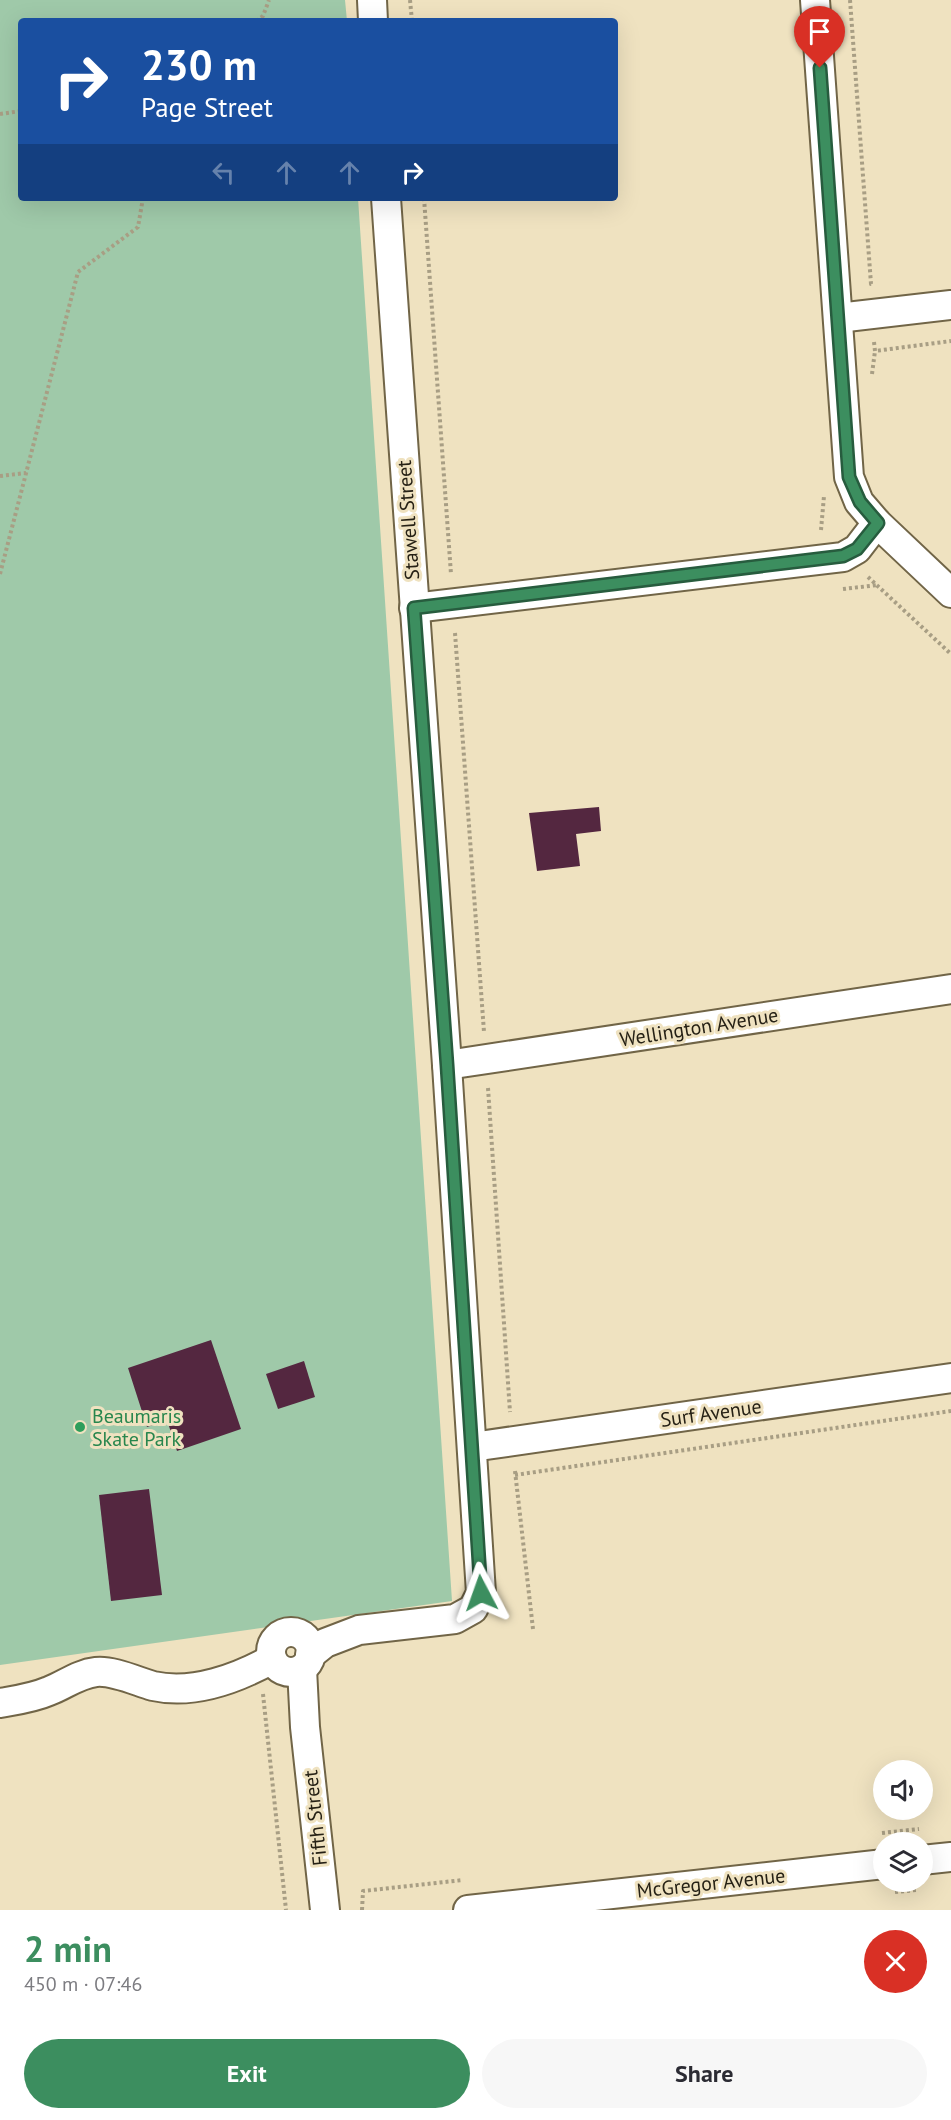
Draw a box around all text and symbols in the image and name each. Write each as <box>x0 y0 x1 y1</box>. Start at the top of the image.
pin <box>794 6 845 68</box>
icon: arrive <box>803 15 836 48</box>
text: 230 m <box>141 37 257 92</box>
icon: right <box>42 42 120 120</box>
text: Page Street <box>141 90 273 124</box>
icon: left <box>207 156 240 189</box>
icon: ahead <box>270 156 303 189</box>
icon: ahead <box>333 156 366 189</box>
icon: right <box>396 156 429 189</box>
street label: Stawell Street <box>391 459 425 581</box>
street label: Wellington Avenue <box>618 1002 780 1052</box>
street label: Surf Avenue <box>659 1393 763 1433</box>
place label: Beaumaris Skate Park <box>92 1403 181 1452</box>
marker: Beaumaris Skate Park <box>73 1420 87 1434</box>
position arrow <box>449 1561 513 1625</box>
map controls <box>873 1760 933 1892</box>
button: sound <box>873 1760 933 1820</box>
street label: Fifth Street <box>297 1769 333 1867</box>
button: layers <box>873 1832 933 1892</box>
street label: McGregor Avenue <box>635 1862 787 1904</box>
text: 2 min <box>24 1925 112 1972</box>
button: close <box>864 1930 927 1993</box>
text: 450 m · 07:46 <box>24 1971 142 1997</box>
button: Exit <box>24 2039 470 2108</box>
button: Share <box>482 2039 927 2108</box>

